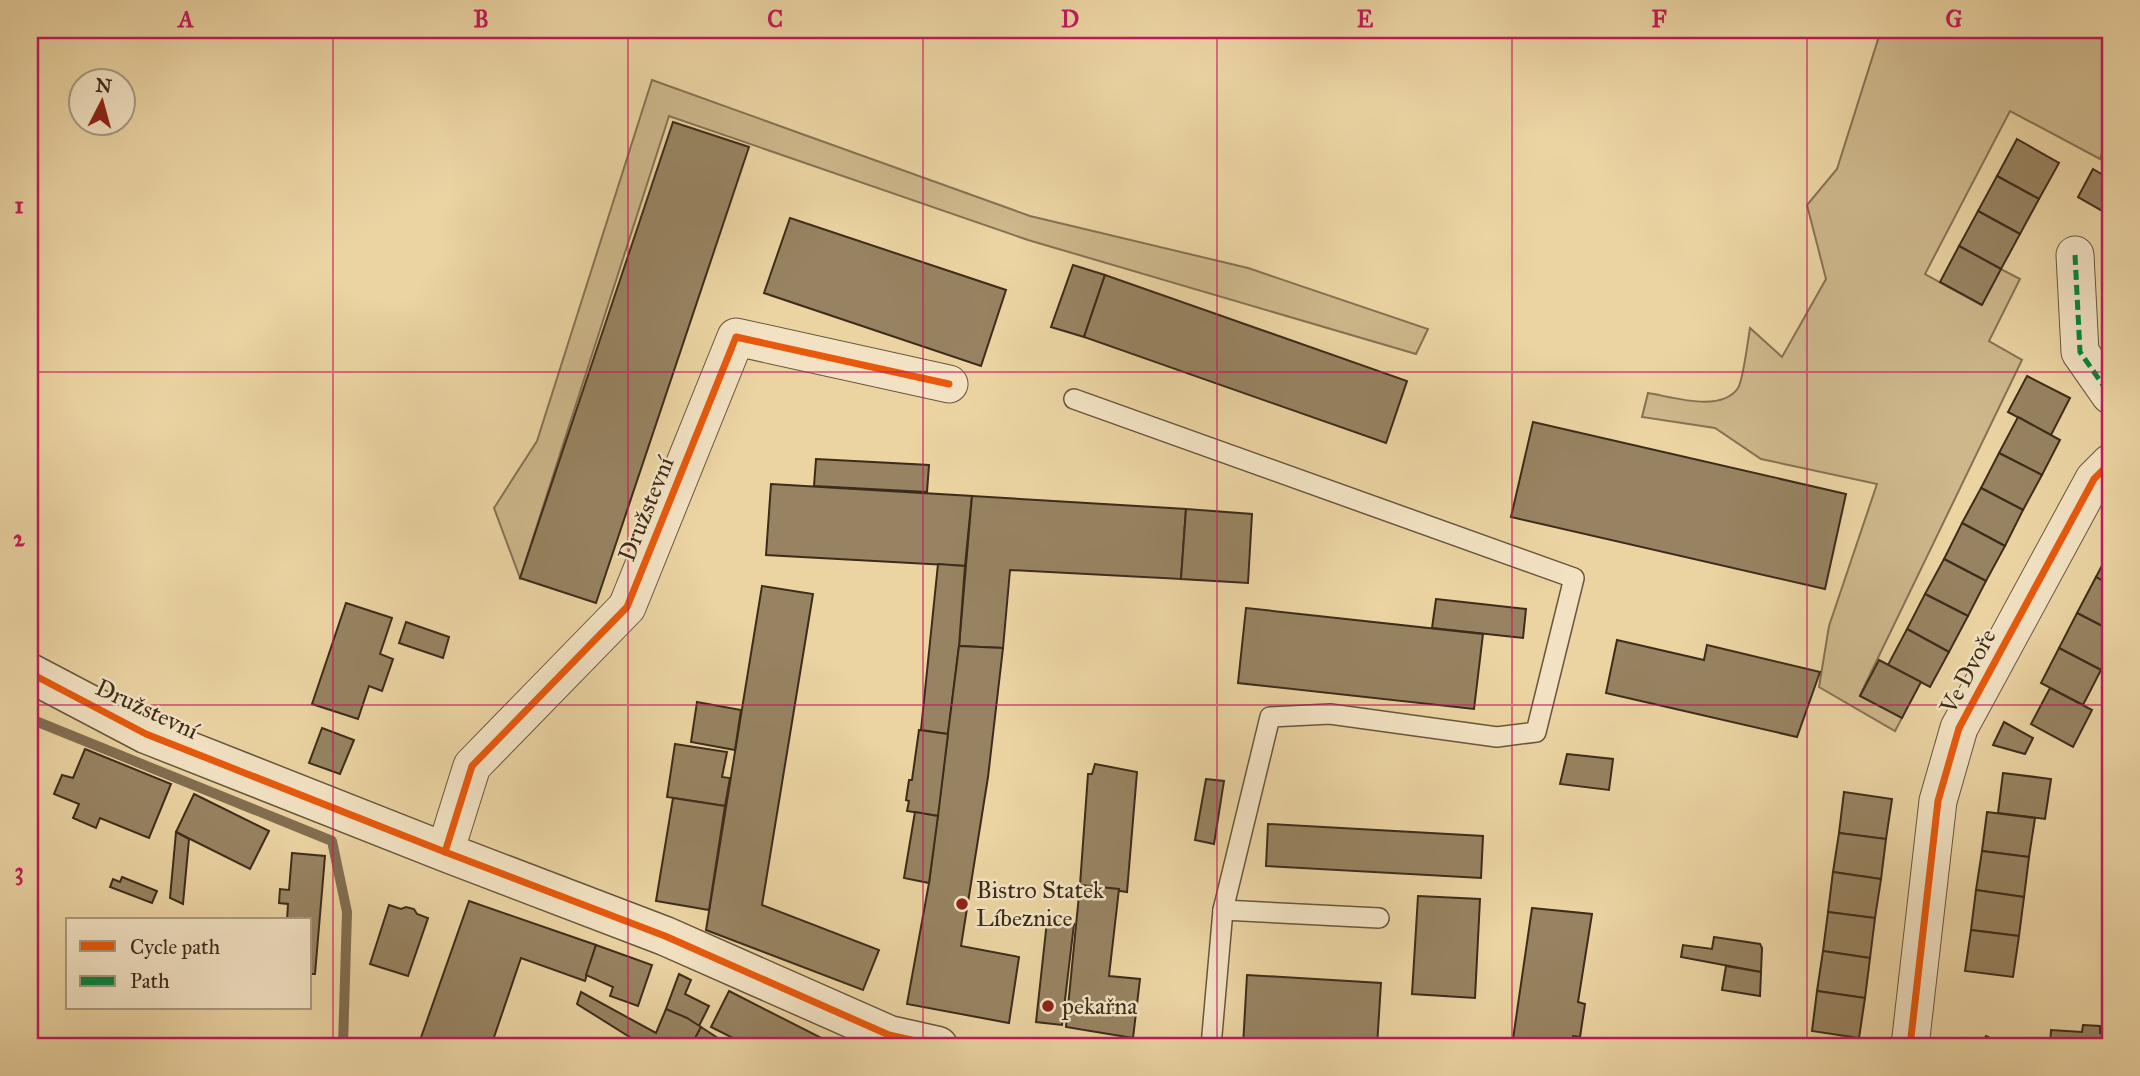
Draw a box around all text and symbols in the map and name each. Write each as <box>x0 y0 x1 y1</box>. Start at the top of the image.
text: A <box>176 5 194 33</box>
text: B <box>473 5 489 33</box>
text: C <box>767 5 783 33</box>
text: D <box>1061 5 1079 33</box>
text: E <box>1357 5 1374 33</box>
text: F <box>1651 5 1667 33</box>
text: G <box>1946 5 1963 33</box>
north arrow <box>66 66 136 136</box>
text: N <box>95 73 113 98</box>
text: 1 <box>14 191 24 219</box>
street label: Družstevní <box>611 451 681 566</box>
text: 2 <box>13 524 25 552</box>
street label: Ve Dvoře <box>1933 624 2003 719</box>
street label: Družstevní <box>91 672 205 746</box>
text: 3 <box>14 857 24 886</box>
place label: Bistro Statek Líbeznice <box>976 875 1105 933</box>
marker: Bistro Statek Líbeznice <box>954 896 970 912</box>
legend <box>66 918 312 1010</box>
text: Cycle path <box>130 934 221 960</box>
text: Path <box>130 968 170 994</box>
place label: pekařna <box>1061 991 1138 1021</box>
marker: pekařna <box>1040 998 1056 1014</box>

